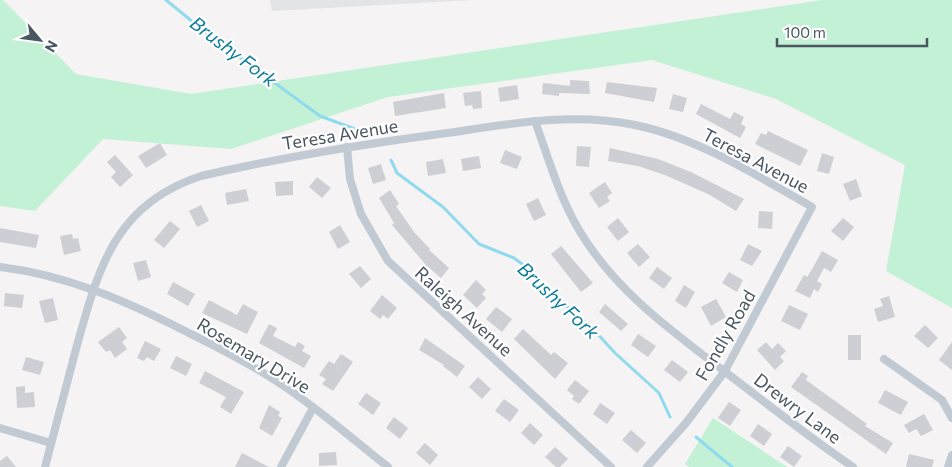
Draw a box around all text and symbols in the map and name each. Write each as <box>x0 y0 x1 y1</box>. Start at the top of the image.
water label: Brushy Fork <box>186 11 283 92</box>
north arrow <box>15 15 65 65</box>
scale bar <box>777 15 927 47</box>
text: 100 m <box>784 23 826 41</box>
text: N <box>42 38 62 55</box>
street label: Teresa Avenue <box>280 114 400 154</box>
street label: Teresa Avenue <box>699 123 813 197</box>
water label: Brushy Fork <box>514 257 605 344</box>
street label: Raleigh Avenue <box>411 261 517 361</box>
street label: Fondly Road <box>690 286 760 384</box>
street label: Rosemary Drive <box>193 313 315 397</box>
street label: Drewry Lane <box>750 368 846 448</box>

